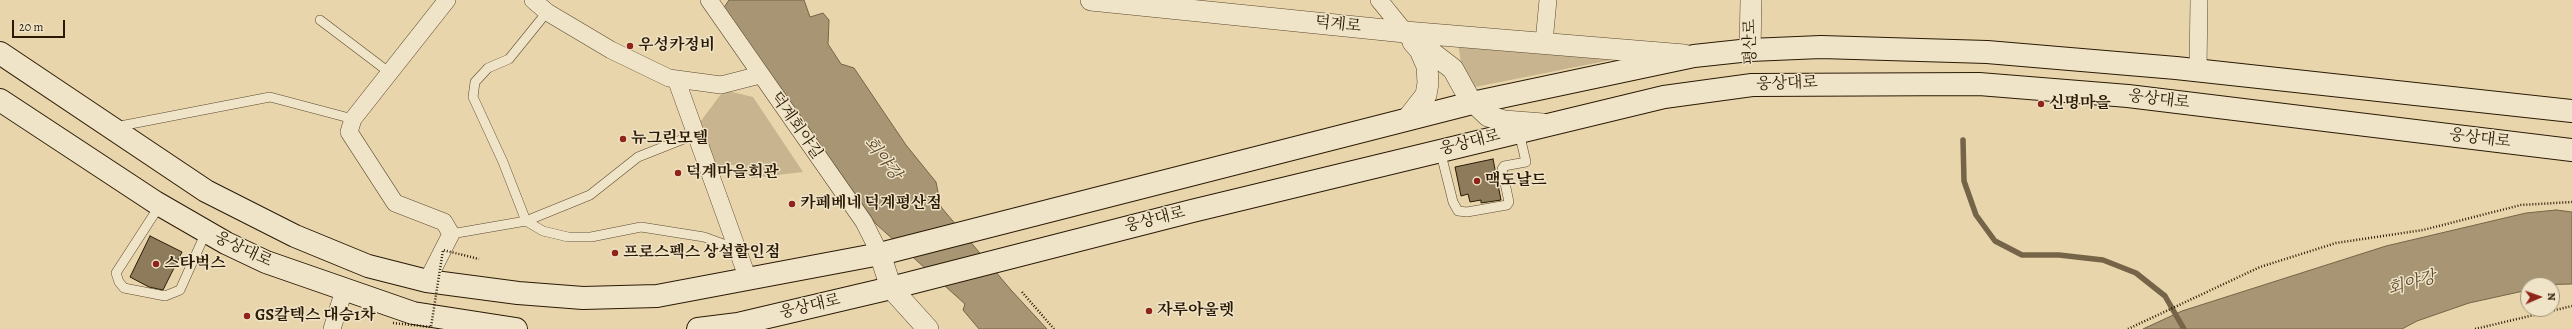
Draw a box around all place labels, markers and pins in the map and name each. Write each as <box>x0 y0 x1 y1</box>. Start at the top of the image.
place label: 우성카정비 <box>638 36 715 56</box>
marker: 우성카정비 <box>625 41 635 51</box>
place label: 신명마을 <box>2049 94 2111 114</box>
marker: 신명마을 <box>2036 99 2046 109</box>
place label: 뉴그린모텔 <box>631 129 708 149</box>
marker: 뉴그린모텔 <box>618 134 628 144</box>
place label: 덕계마을회관 <box>686 163 779 183</box>
marker: 덕계마을회관 <box>673 168 683 178</box>
place label: 맥도날드 <box>1485 171 1547 191</box>
marker: 맥도날드 <box>1472 176 1482 186</box>
place label: 카페베네 덕계평산점 <box>800 194 942 214</box>
marker: 카페베네 덕계평산점 <box>787 199 797 209</box>
place label: 프로스펙스 상설할인점 <box>623 243 780 263</box>
marker: 프로스펙스 상설할인점 <box>610 248 620 258</box>
place label: 스타벅스 <box>164 254 226 274</box>
marker: 스타벅스 <box>151 259 161 269</box>
place label: 자루아울렛 <box>1157 301 1234 321</box>
place label: GS칼텍스 대승1차 <box>255 306 375 326</box>
marker: 자루아울렛 <box>1144 306 1154 316</box>
marker: GS칼텍스 대승1차 <box>242 311 252 321</box>

